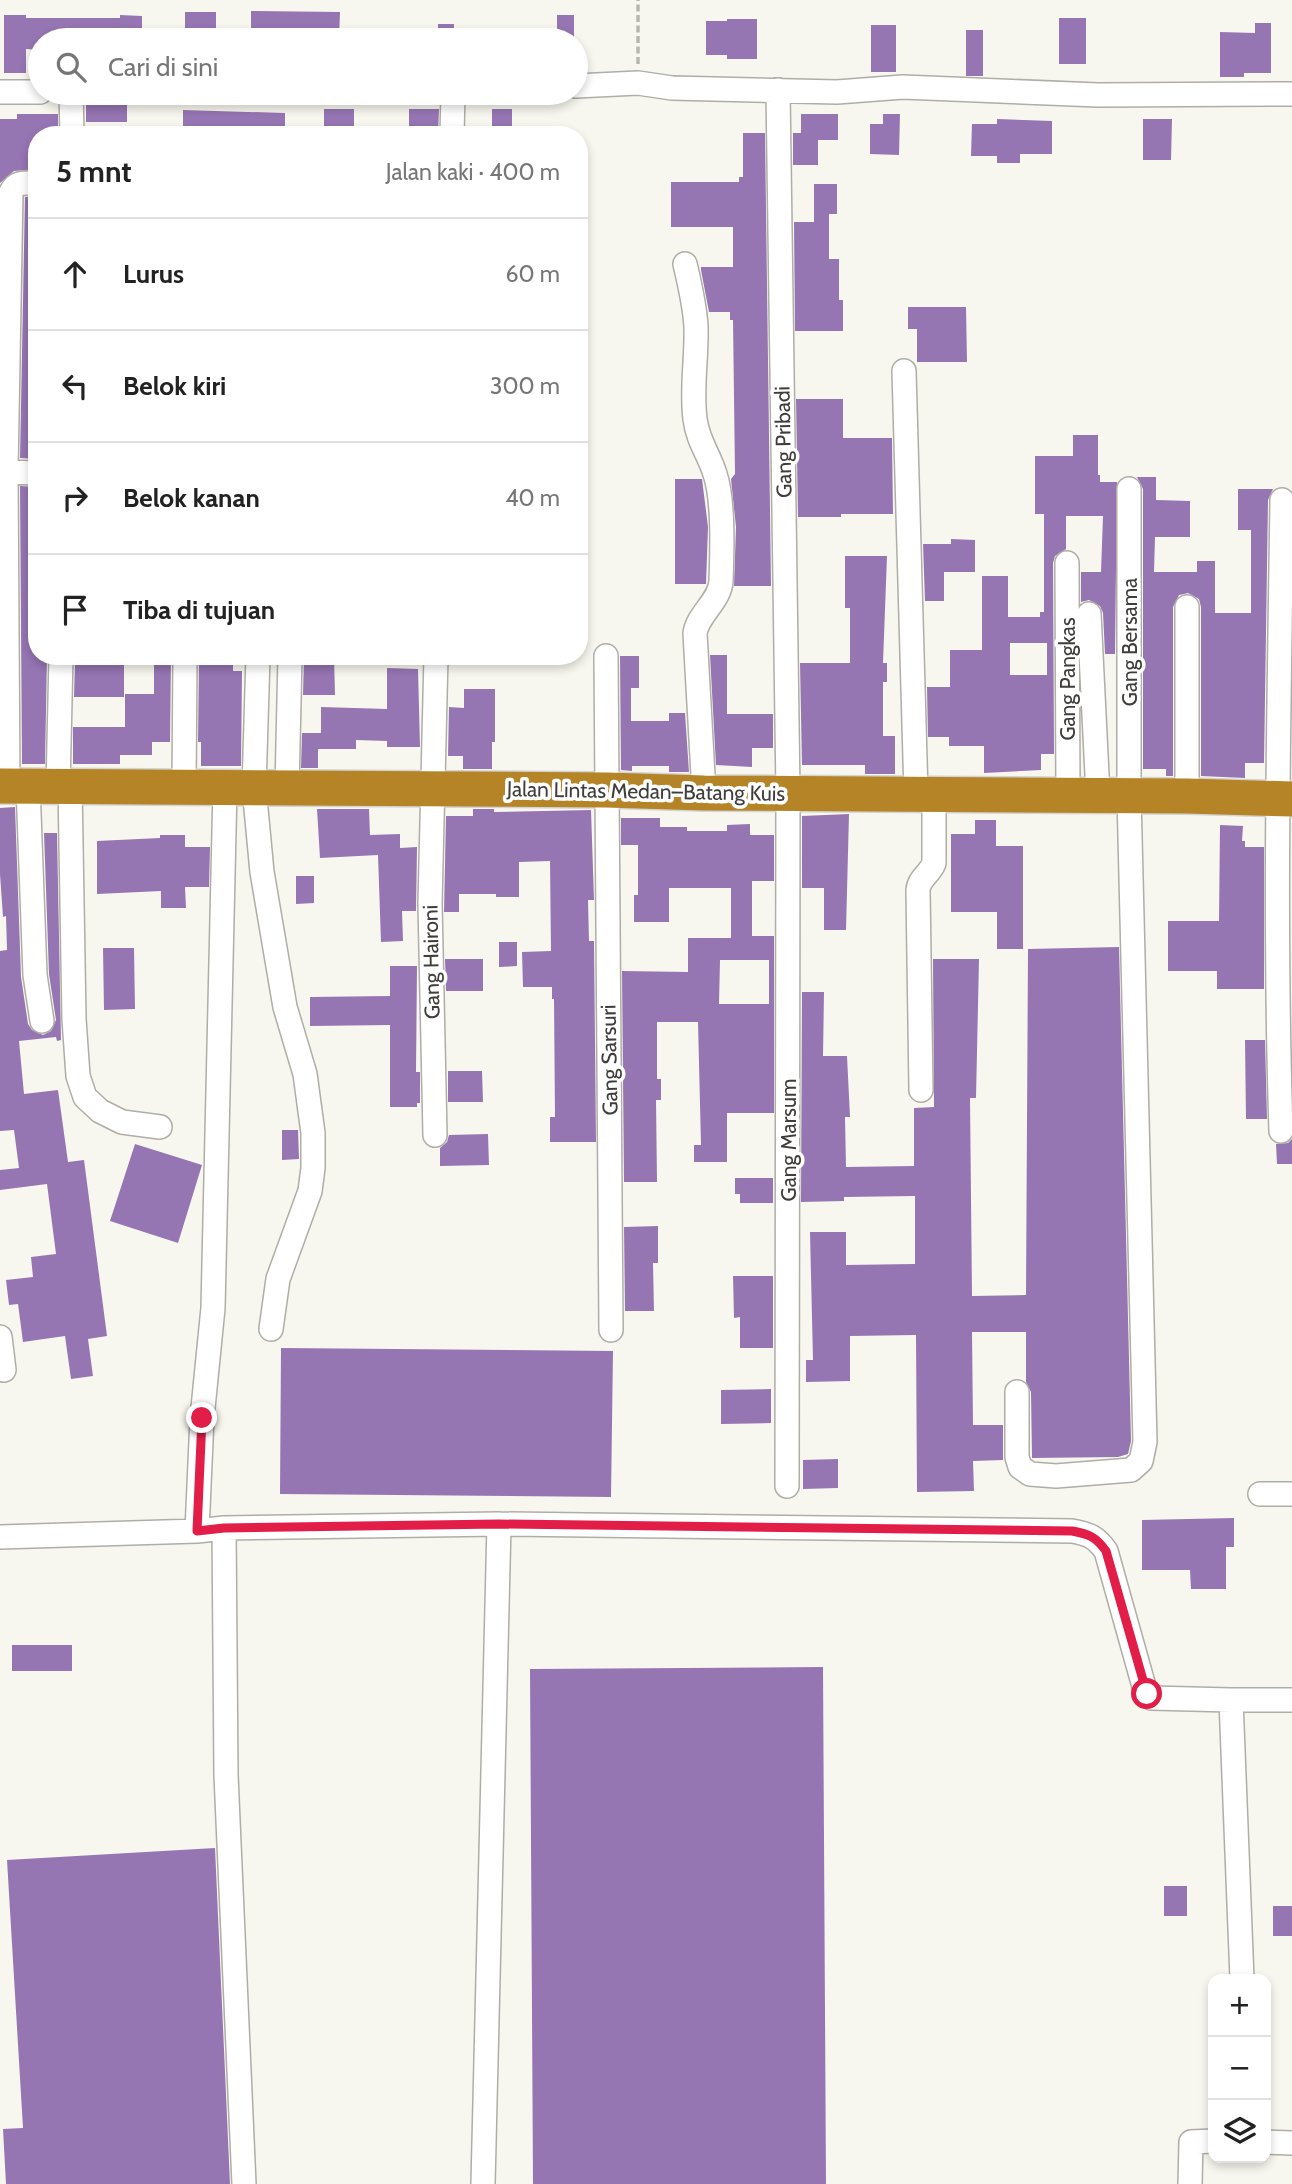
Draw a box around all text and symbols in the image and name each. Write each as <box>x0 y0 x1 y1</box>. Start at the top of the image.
search box <box>28 28 588 105</box>
icon: search <box>52 48 90 86</box>
text: Cari di sini <box>108 51 218 83</box>
text: 5 mnt <box>56 153 132 190</box>
text: Jalan kaki · 400 m <box>386 158 560 186</box>
icon: ahead <box>56 255 94 293</box>
text: Lurus <box>123 258 184 290</box>
text: 60 m <box>506 260 560 288</box>
icon: left <box>56 367 94 405</box>
text: Belok kiri <box>123 370 226 402</box>
text: 300 m <box>490 372 560 400</box>
street label: Gang Pribadi <box>770 386 796 498</box>
icon: right <box>56 479 94 517</box>
text: Belok kanan <box>123 482 260 514</box>
text: 40 m <box>505 484 560 512</box>
street label: Gang Bersama <box>1117 578 1142 706</box>
icon: arrive <box>56 591 94 629</box>
text: Tiba di tujuan <box>123 594 275 626</box>
street label: Gang Pangkas <box>1055 617 1080 741</box>
street label: Jalan Lintas Medan–Batang Kuis <box>506 776 786 806</box>
street label: Gang Haironi <box>418 905 444 1019</box>
street label: Gang Sarsuri <box>596 1004 622 1116</box>
street label: Gang Marsum <box>776 1079 801 1201</box>
route end <box>186 1402 217 1433</box>
route start <box>1131 1678 1162 1709</box>
map controls <box>1208 1974 1271 2163</box>
button: + <box>1208 1974 1271 2037</box>
button: − <box>1208 2037 1271 2100</box>
button: layers <box>1208 2100 1271 2163</box>

